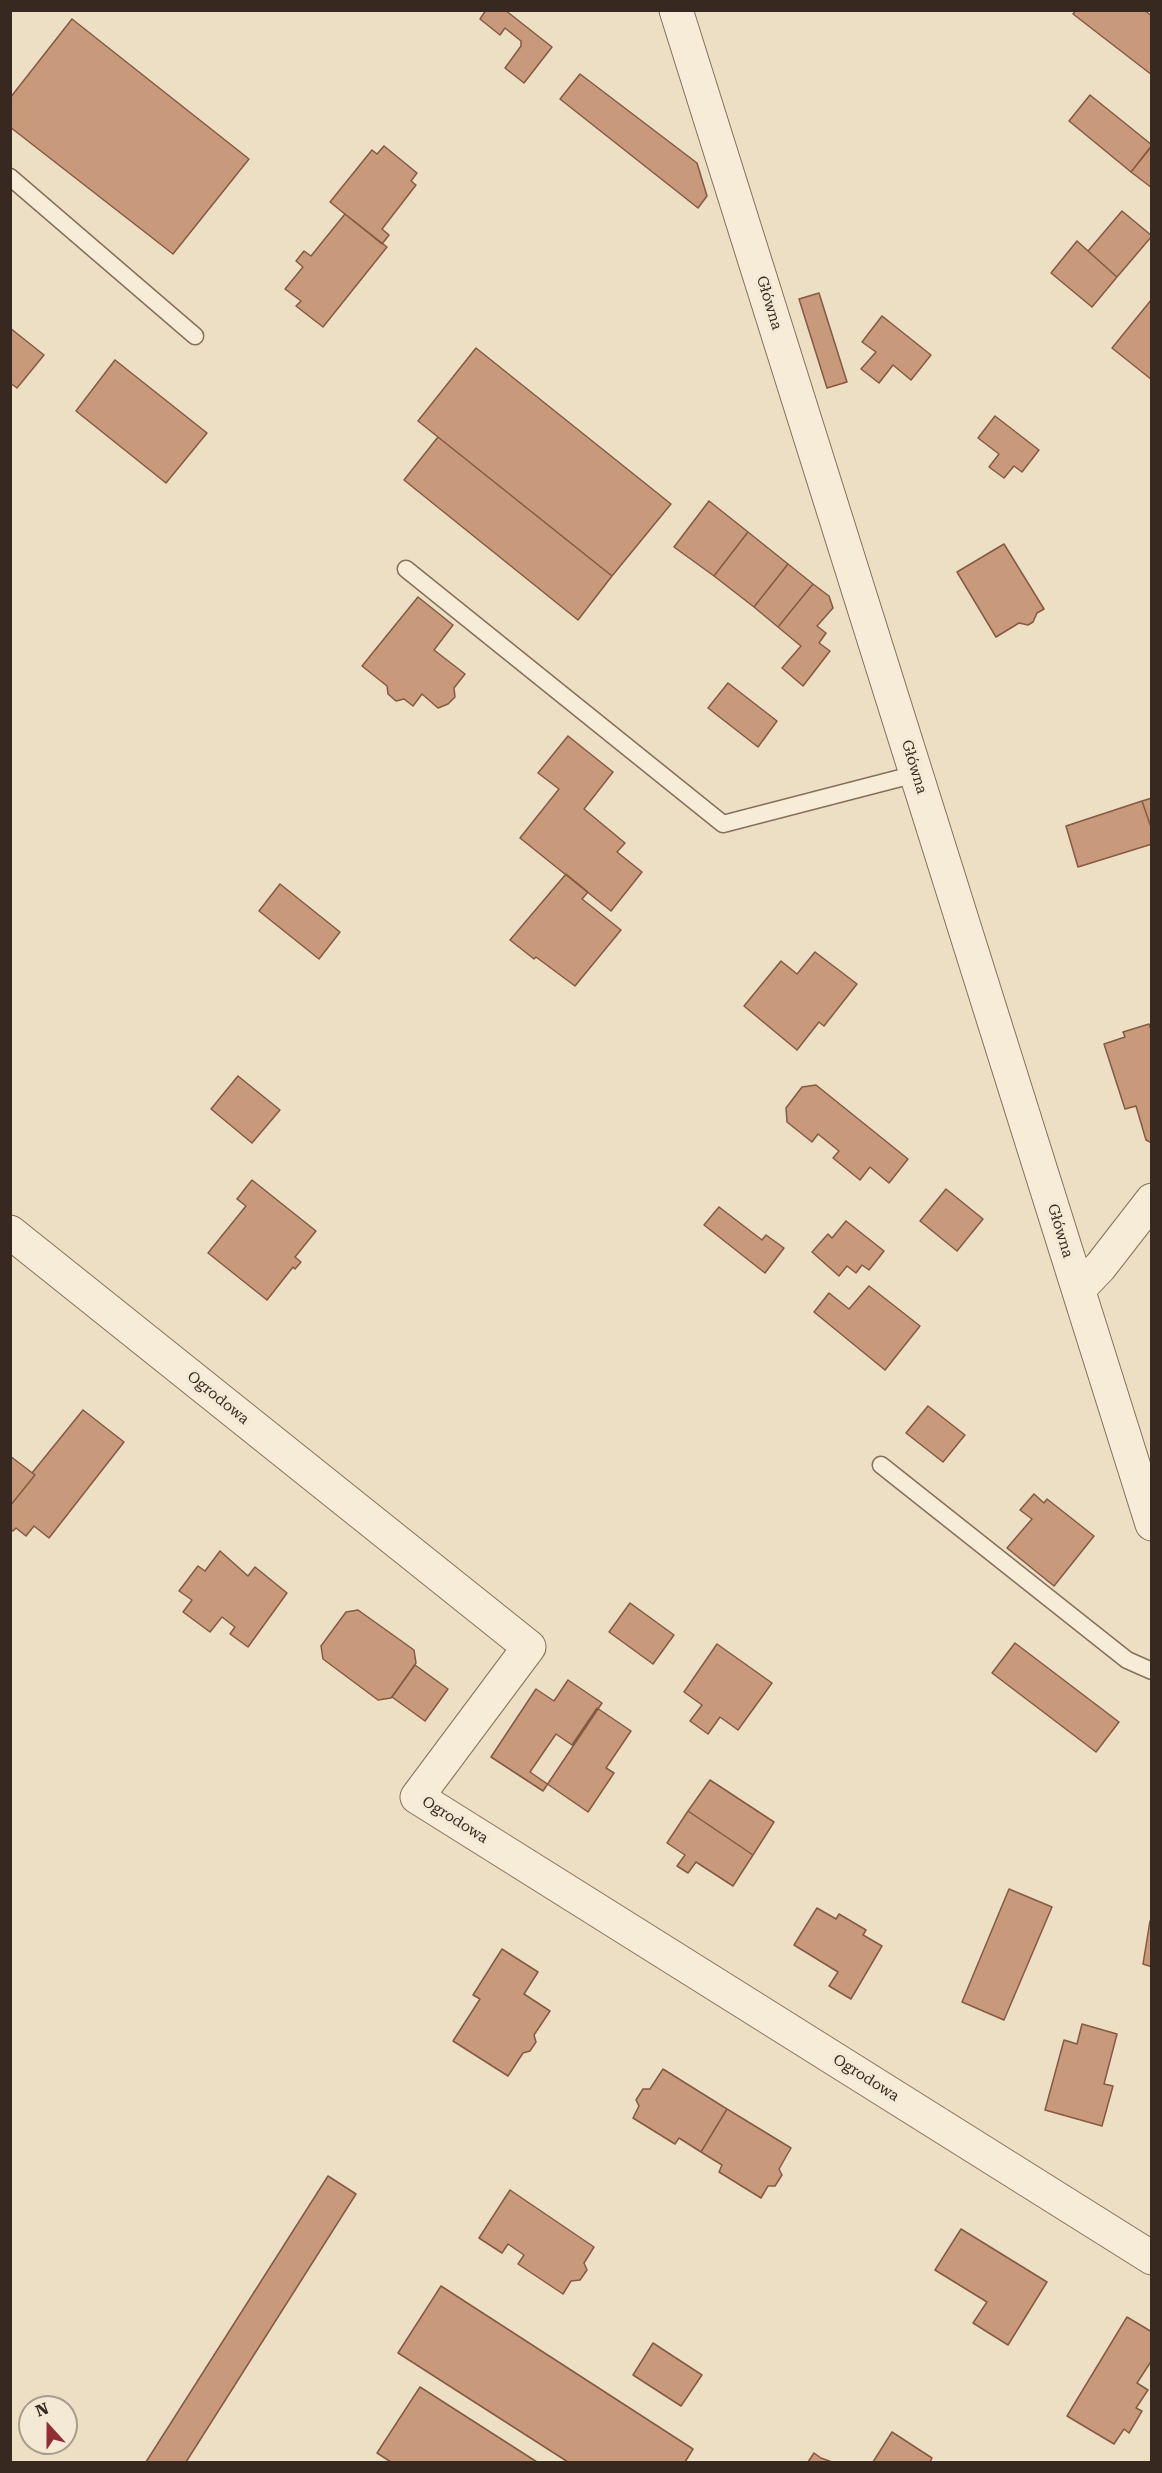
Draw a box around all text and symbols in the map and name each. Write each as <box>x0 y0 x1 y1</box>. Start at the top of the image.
street label: Główna <box>752 274 786 332</box>
street label: Główna <box>897 738 931 796</box>
street label: Główna <box>1043 1202 1077 1260</box>
street label: Ogrodowa <box>183 1368 253 1428</box>
street label: Ogrodowa <box>419 1793 491 1847</box>
street label: Ogrodowa <box>830 2051 902 2105</box>
north arrow <box>18 2395 78 2455</box>
text: N <box>33 2399 51 2421</box>

